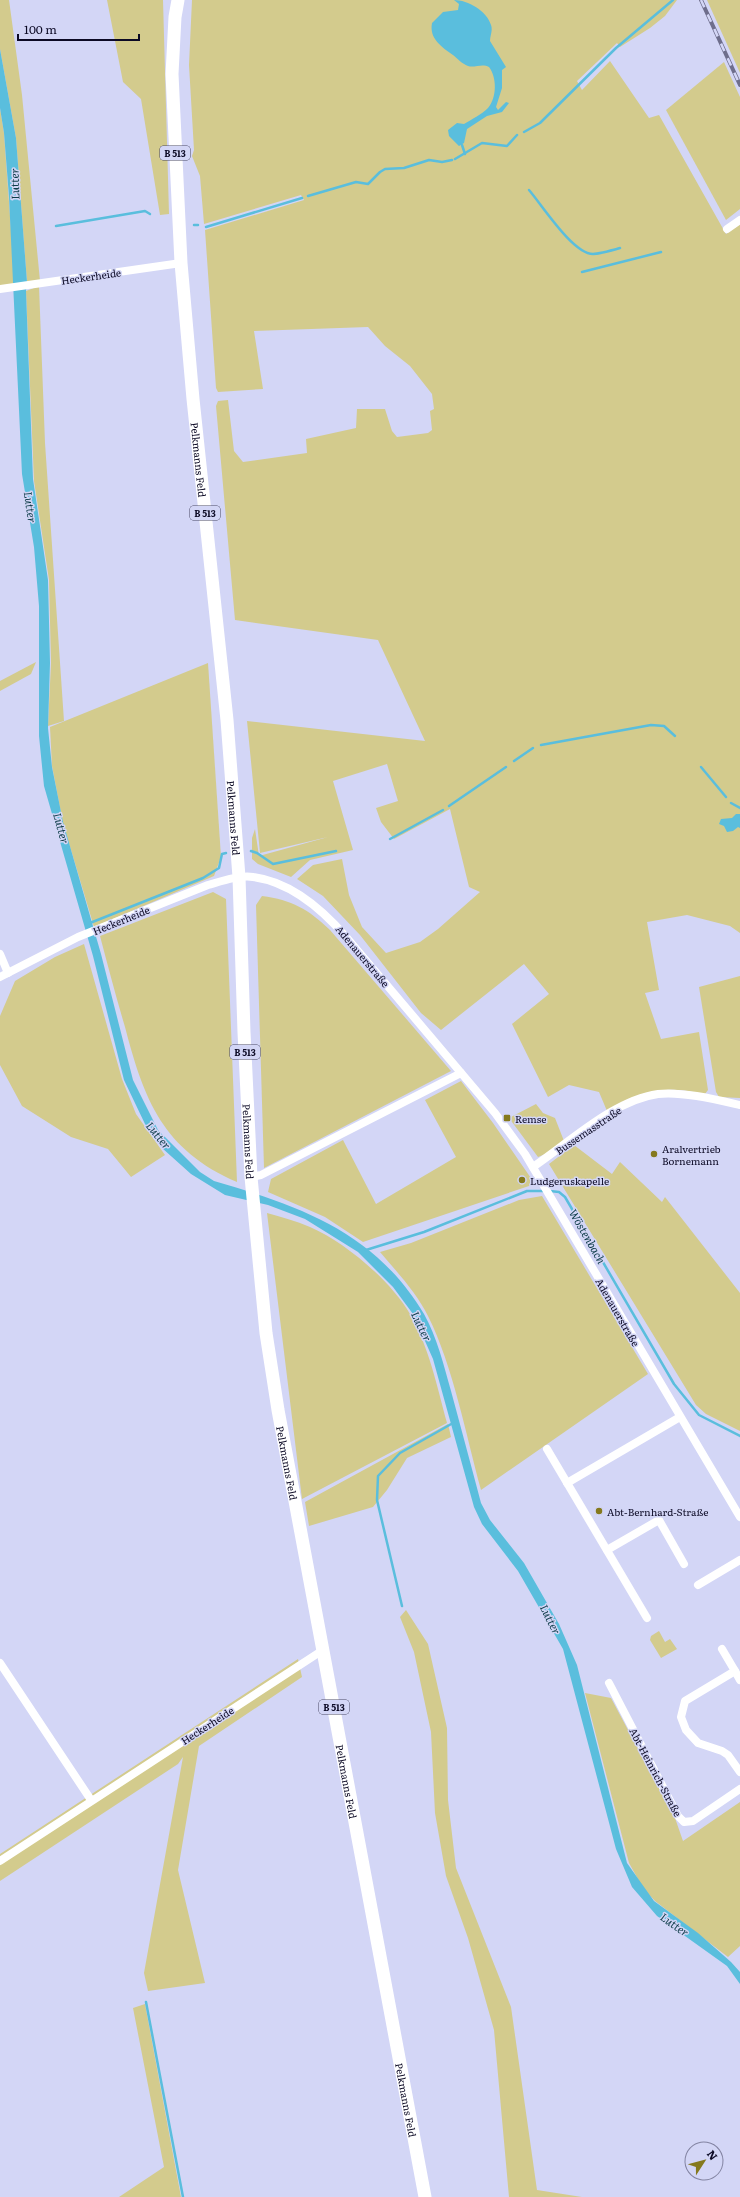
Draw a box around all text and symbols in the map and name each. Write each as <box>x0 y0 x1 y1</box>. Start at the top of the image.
scale bar <box>18 16 139 42</box>
text: 100 m <box>24 20 57 38</box>
road number: B 513 <box>160 146 190 160</box>
water label: Lutter <box>5 168 23 200</box>
street label: Heckerheide <box>60 264 122 288</box>
street label: Pelkmanns Feld <box>188 421 211 498</box>
water label: Lutter <box>21 490 41 524</box>
road number: B 513 <box>190 506 220 520</box>
street label: Pelkmanns Feld <box>224 780 245 856</box>
water label: Lutter <box>50 811 74 845</box>
street label: Heckerheide <box>90 902 152 938</box>
street label: Adenauerstraße <box>333 922 393 990</box>
road number: B 513 <box>230 1045 260 1059</box>
street label: Bussemasstraße <box>552 1102 624 1158</box>
street label: Pelkmanns Feld <box>240 1104 259 1179</box>
place label: Remse <box>515 1111 546 1126</box>
marker: Remse <box>502 1113 512 1123</box>
water label: Lutter <box>143 1118 175 1152</box>
place label: Aralvertrieb Bornemann <box>662 1141 721 1168</box>
marker: Aralvertrieb Bornemann <box>649 1149 659 1159</box>
place label: Ludgeruskapelle <box>530 1173 609 1188</box>
marker: Ludgeruskapelle <box>517 1175 527 1185</box>
water label: Wöstenbach <box>566 1206 610 1267</box>
street label: Adenauerstraße <box>592 1275 644 1349</box>
water label: Lutter <box>408 1308 436 1344</box>
street label: Pelkmanns Feld <box>274 1424 302 1501</box>
place label: Abt-Bernhard-Straße <box>607 1504 708 1519</box>
marker: Abt-Bernhard-Straße <box>594 1506 604 1516</box>
water label: Lutter <box>537 1601 565 1637</box>
road number: B 513 <box>319 1700 349 1714</box>
street label: Heckerheide <box>178 1702 236 1748</box>
street label: Abt-Heinrich-Straße <box>626 1725 686 1819</box>
street label: Pelkmanns Feld <box>333 1743 362 1820</box>
water label: Lutter <box>658 1908 692 1940</box>
street label: Pelkmanns Feld <box>393 2061 421 2138</box>
north arrow <box>684 2141 724 2181</box>
text: N <box>704 2146 722 2163</box>

